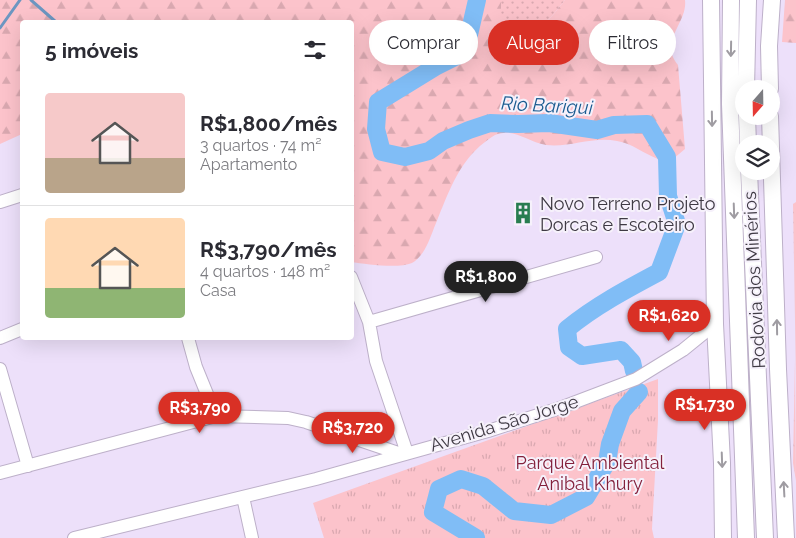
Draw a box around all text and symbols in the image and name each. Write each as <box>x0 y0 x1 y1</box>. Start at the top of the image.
chip: Comprar <box>369 20 478 65</box>
chip: Alugar <box>488 20 579 65</box>
chip: Filtros <box>589 20 676 65</box>
icon: filters <box>301 36 329 64</box>
text: 5 imóveis <box>45 38 138 63</box>
one-way arrow <box>726 40 735 56</box>
north arrow <box>735 80 780 125</box>
map controls <box>735 80 780 180</box>
water label: Rio Barigui <box>501 92 594 118</box>
one-way arrow <box>707 110 717 126</box>
text: R$1,800/mês <box>200 111 337 136</box>
icon: home <box>85 113 145 173</box>
button: layers <box>735 135 780 180</box>
text: 3 quartos · 74 m² <box>200 136 321 155</box>
text: Apartamento <box>200 155 297 174</box>
street label: Rodovia dos Minérios <box>739 191 769 369</box>
place label: Novo Terreno Projeto Dorcas e Escoteiro <box>540 193 716 235</box>
building icon: Novo Terreno Projeto Dorcas e Escoteiro <box>510 200 536 226</box>
one-way arrow <box>729 202 739 219</box>
text: R$3,790/mês <box>200 237 337 262</box>
icon: home <box>85 238 145 298</box>
pin: R$1,800 <box>440 260 532 303</box>
text: 4 quartos · 148 m² <box>200 262 330 281</box>
text: R$1,800 <box>455 267 517 286</box>
text: Casa <box>200 281 236 300</box>
pin: R$1,620 <box>623 300 715 342</box>
text: R$1,620 <box>639 306 699 325</box>
one-way arrow <box>772 319 782 336</box>
pin: R$1,730 <box>659 388 751 431</box>
street label: Avenida São Jorge <box>427 390 581 456</box>
pin: R$3,790 <box>154 392 246 434</box>
text: R$1,730 <box>675 395 735 414</box>
text: R$3,790 <box>169 398 231 417</box>
pin: R$3,720 <box>307 412 399 454</box>
text: R$3,720 <box>323 418 383 437</box>
park label: Parque Ambiental Anibal Khury <box>516 452 665 494</box>
one-way arrow <box>717 452 726 468</box>
one-way arrow <box>779 482 788 498</box>

